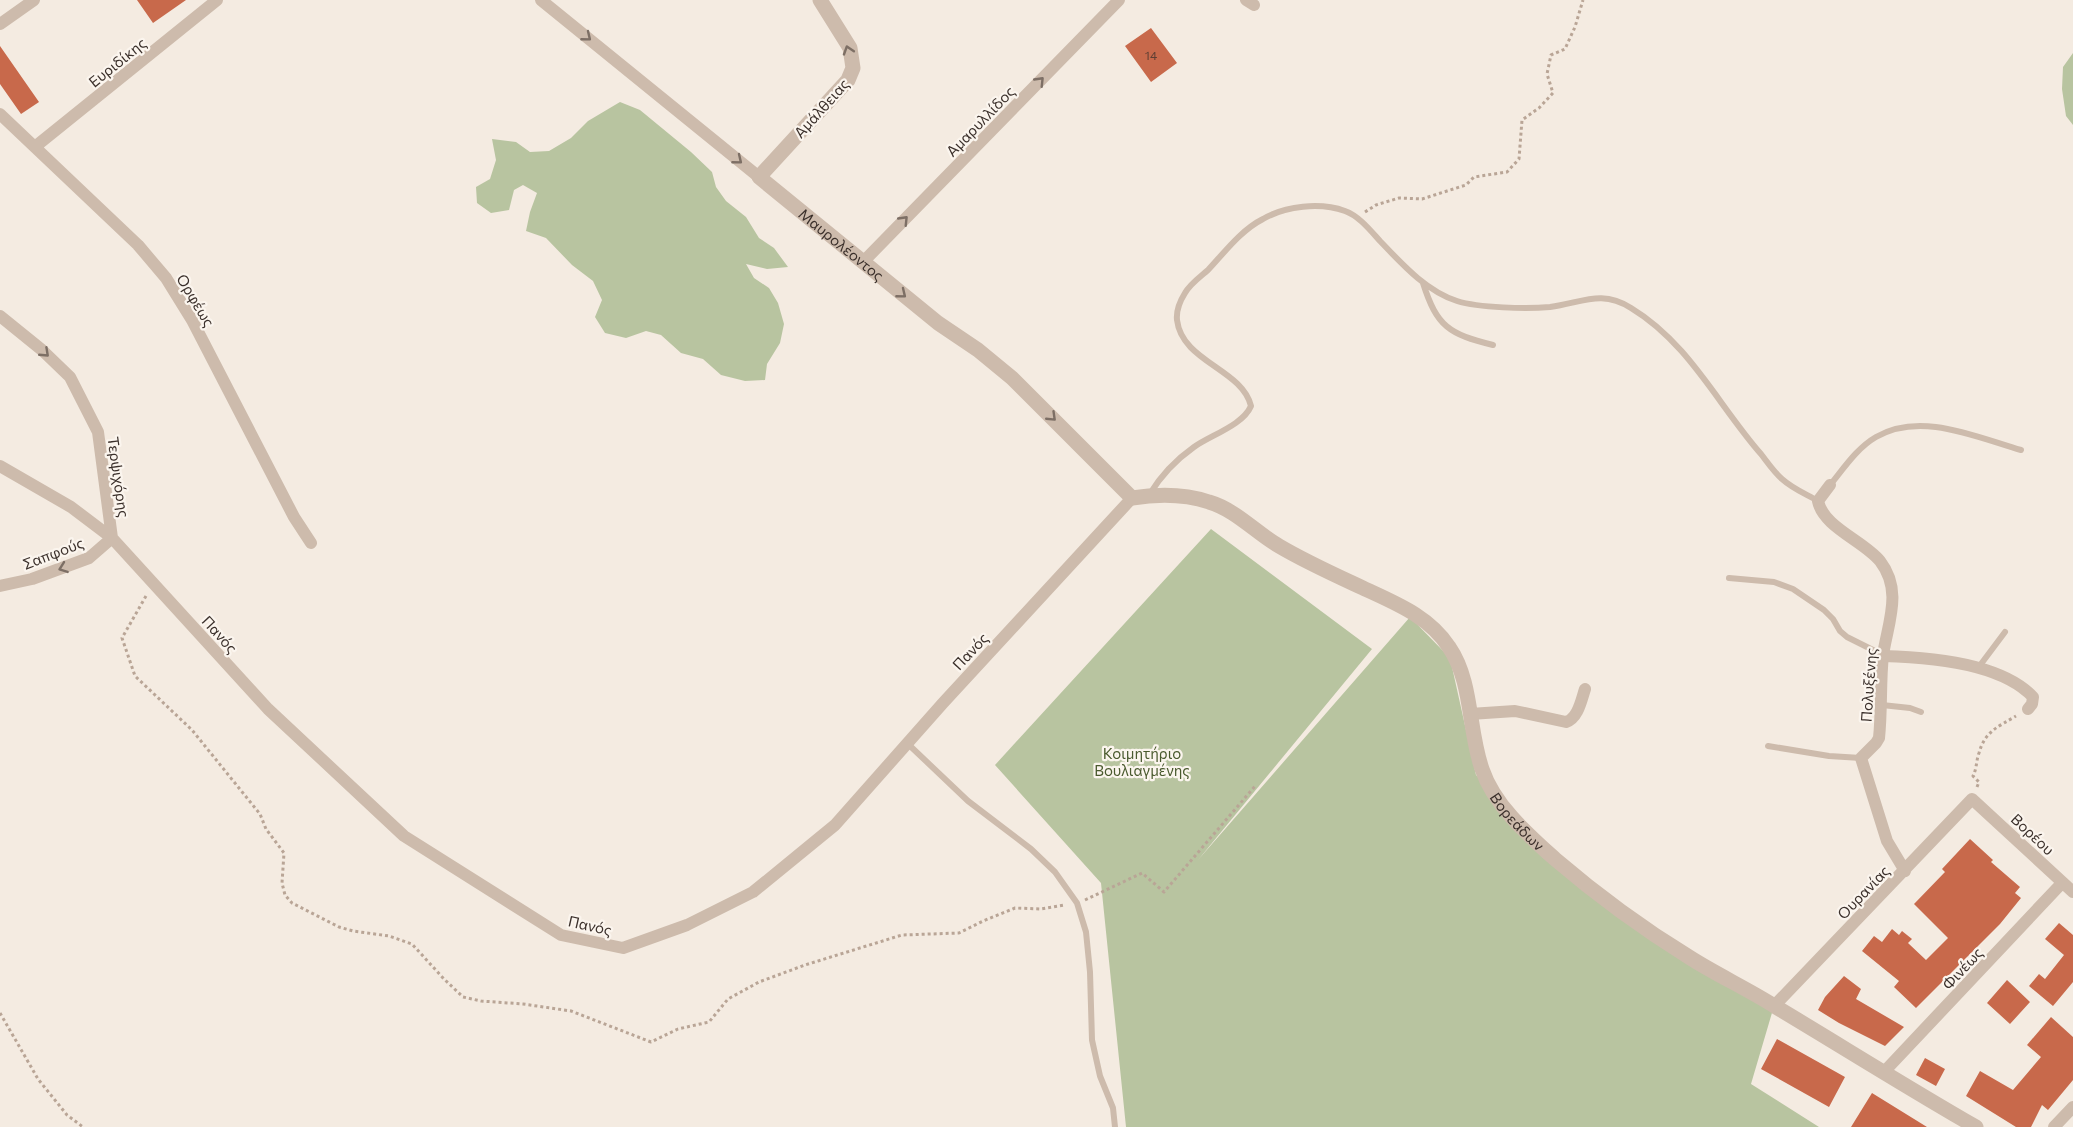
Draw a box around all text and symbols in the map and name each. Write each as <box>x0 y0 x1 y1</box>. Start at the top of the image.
one-way arrow <box>580 30 591 41</box>
street label: Ευριδίκης <box>85 33 149 91</box>
one-way arrow <box>843 45 856 56</box>
house number: 14 <box>1145 48 1157 62</box>
street label: Αμάλθειας <box>790 75 852 141</box>
one-way arrow <box>1033 77 1044 88</box>
street label: Αμαρυλλίδος <box>942 82 1018 160</box>
one-way arrow <box>731 153 742 164</box>
street label: Μαυρολέοντος <box>795 204 888 284</box>
one-way arrow <box>896 217 907 228</box>
street label: Ορφέως <box>173 270 219 330</box>
one-way arrow <box>895 286 906 297</box>
one-way arrow <box>38 346 49 357</box>
one-way arrow <box>1045 410 1056 421</box>
street label: Τερψιχόρης <box>104 435 134 519</box>
street label: Σαπφούς <box>20 533 86 573</box>
one-way arrow <box>58 560 69 573</box>
street label: Πανός <box>199 612 241 656</box>
street label: Πανός <box>948 629 992 673</box>
street label: Πολυξένης <box>1856 647 1880 723</box>
park label: Κοιμητήριο Βουλιαγμένης <box>1094 744 1190 779</box>
street label: Βορεάδων <box>1487 789 1548 854</box>
street label: Βορέου <box>2008 810 2058 858</box>
street label: Ουρανίας <box>1833 862 1893 922</box>
street label: Πανός <box>567 911 613 939</box>
street label: Φινέως <box>1938 943 1986 993</box>

